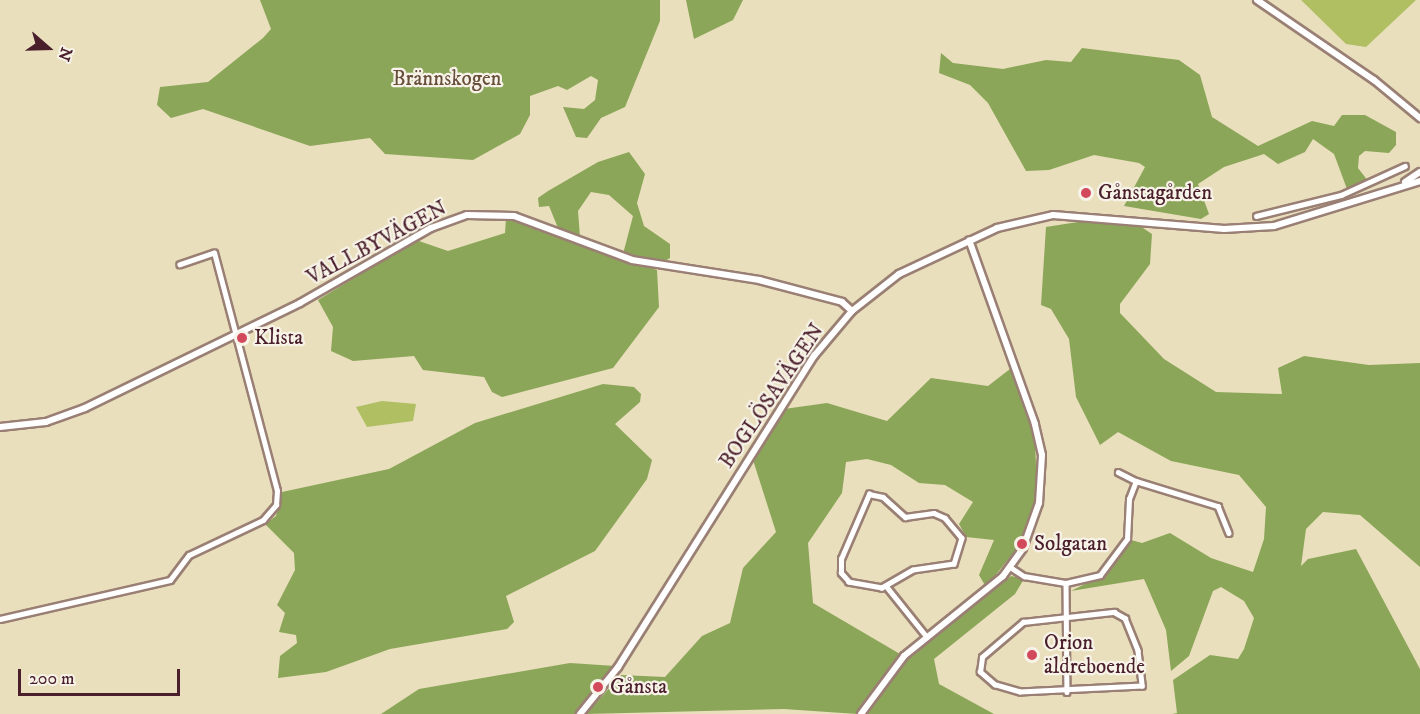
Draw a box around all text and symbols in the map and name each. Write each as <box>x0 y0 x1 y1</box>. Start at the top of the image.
north arrow <box>18 18 78 78</box>
text: N <box>53 45 77 64</box>
park label: Brännskogen <box>392 66 502 92</box>
place label: Gånstagården <box>1098 180 1212 206</box>
marker: Gånstagården <box>1079 186 1093 200</box>
street label: VALLBYVÄGEN <box>303 195 451 291</box>
street label: BOGLÖSAVÄGEN <box>714 319 830 473</box>
place label: Klista <box>254 325 303 351</box>
marker: Klista <box>235 331 249 345</box>
place label: Solgatan <box>1034 531 1107 557</box>
marker: Solgatan <box>1015 537 1029 551</box>
place label: Orion äldreboende <box>1044 630 1145 680</box>
marker: Orion äldreboende <box>1025 648 1039 662</box>
scale bar <box>21 657 183 695</box>
text: 200 m <box>29 668 75 690</box>
place label: Gånsta <box>610 674 667 700</box>
marker: Gånsta <box>591 680 605 694</box>

